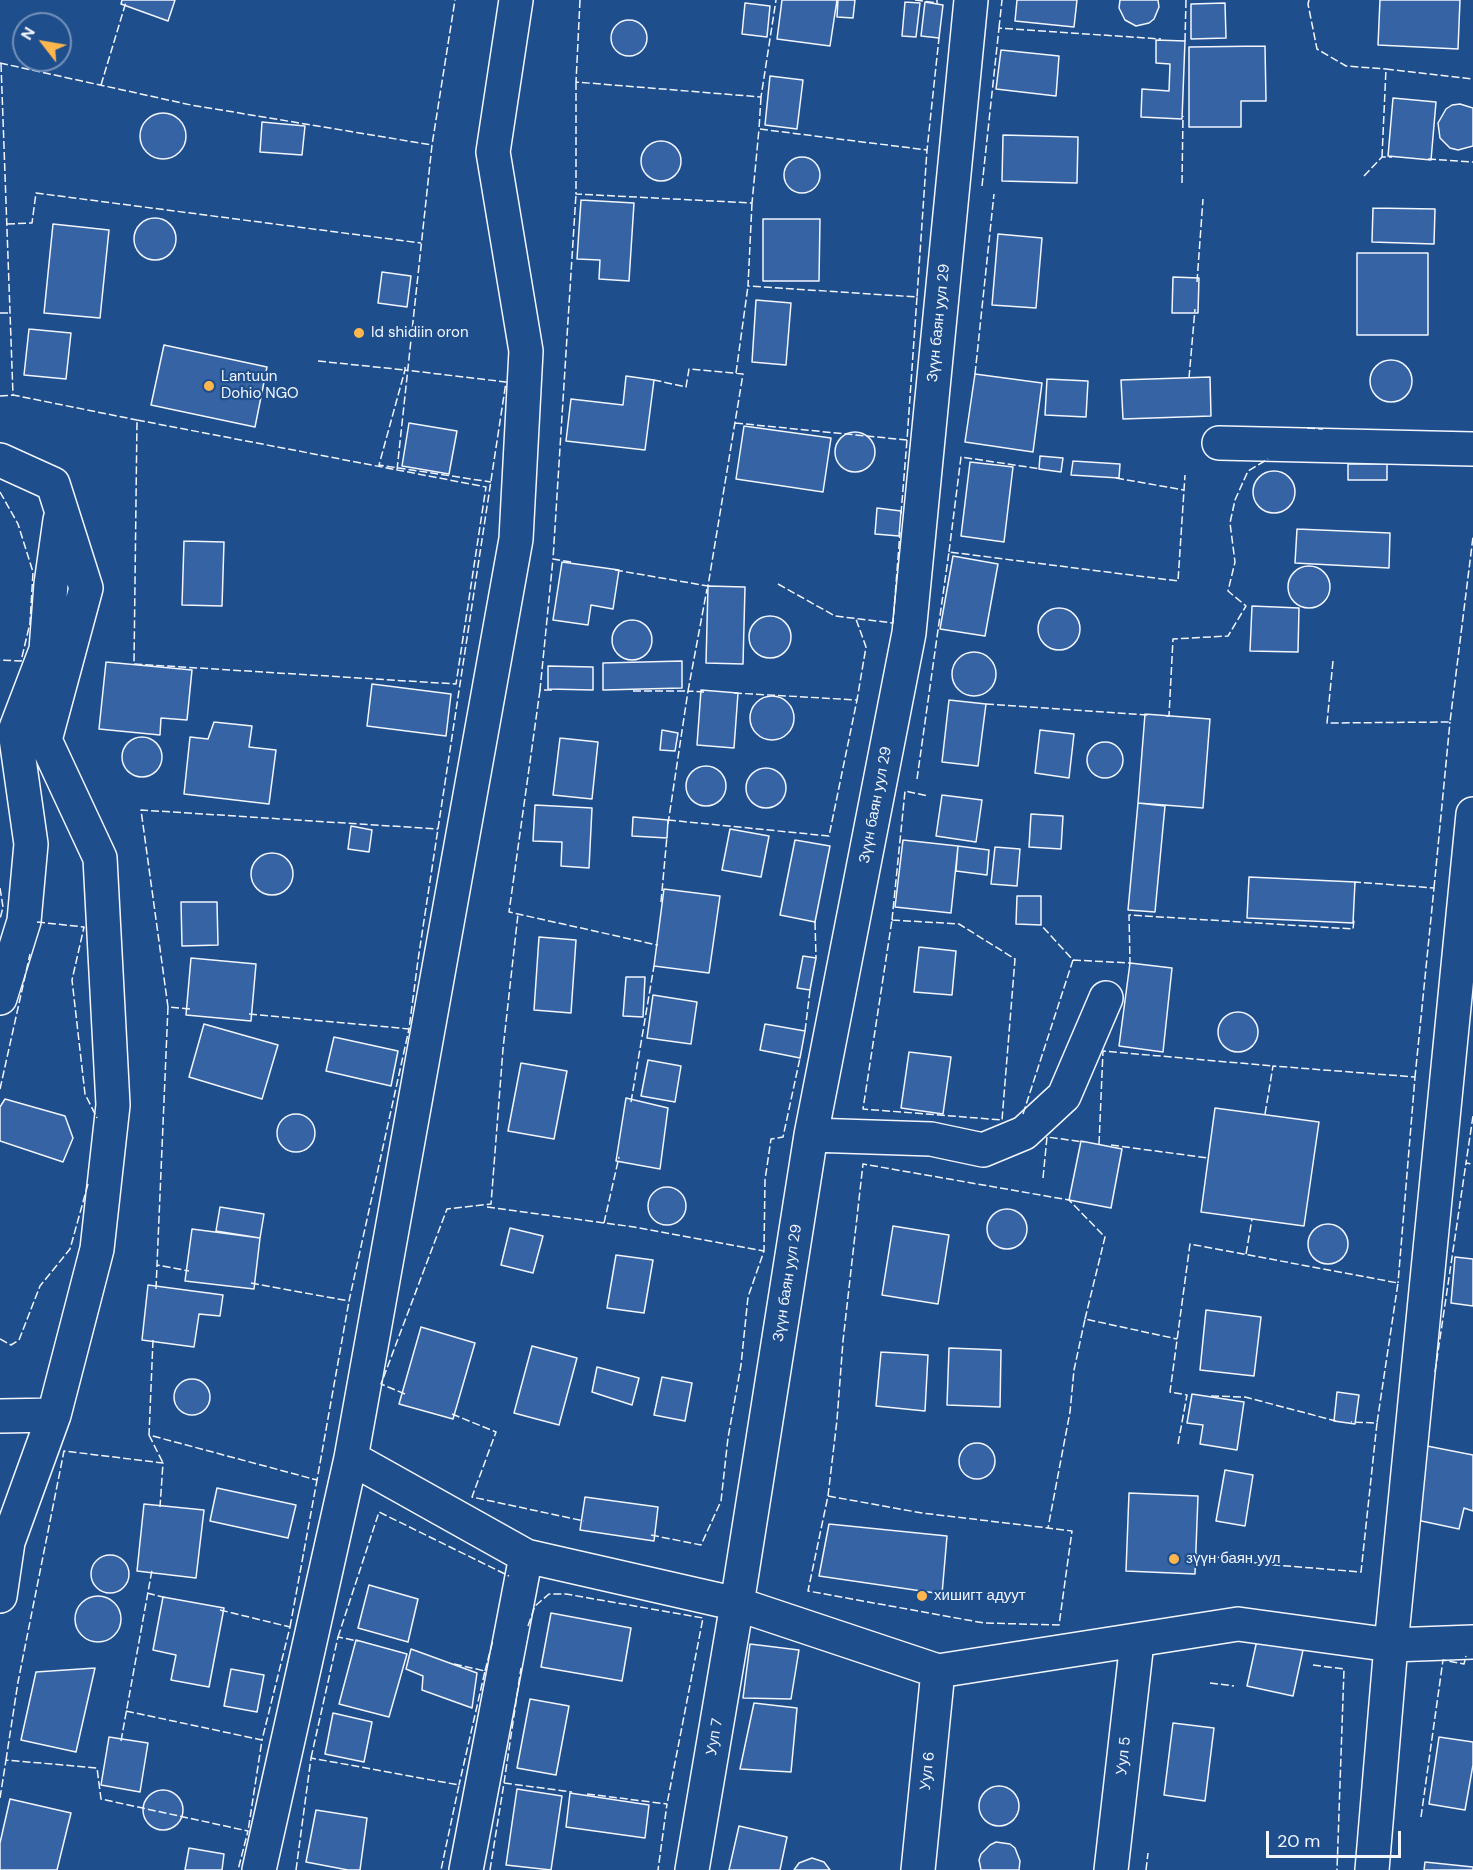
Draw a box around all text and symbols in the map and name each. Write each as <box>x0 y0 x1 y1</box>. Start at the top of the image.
north arrow <box>12 12 72 72</box>
text: N <box>16 23 40 44</box>
street label: Зүүн баян уул 29 <box>924 263 954 383</box>
place label: Id shidiin oron <box>371 324 469 342</box>
marker: Id shidiin oron <box>352 326 366 340</box>
place label: Lantuun Dohio NGO <box>221 368 299 403</box>
marker: Lantuun Dohio NGO <box>202 379 216 393</box>
street label: Зүүн баян уул 29 <box>856 745 896 865</box>
street label: Зүүн баян уул 29 <box>770 1223 806 1343</box>
place label: зүүн баян уул <box>1186 1550 1281 1568</box>
marker: зүүн баян уул <box>1167 1552 1181 1566</box>
place label: хишигт адуут <box>934 1587 1026 1605</box>
marker: хишигт адуут <box>915 1589 929 1603</box>
street label: Ууп 7 <box>703 1717 727 1757</box>
street label: Уул 5 <box>1113 1736 1135 1776</box>
street label: Уул 6 <box>917 1751 939 1791</box>
scale bar <box>1269 1819 1404 1857</box>
text: 20 m <box>1277 1829 1320 1853</box>

